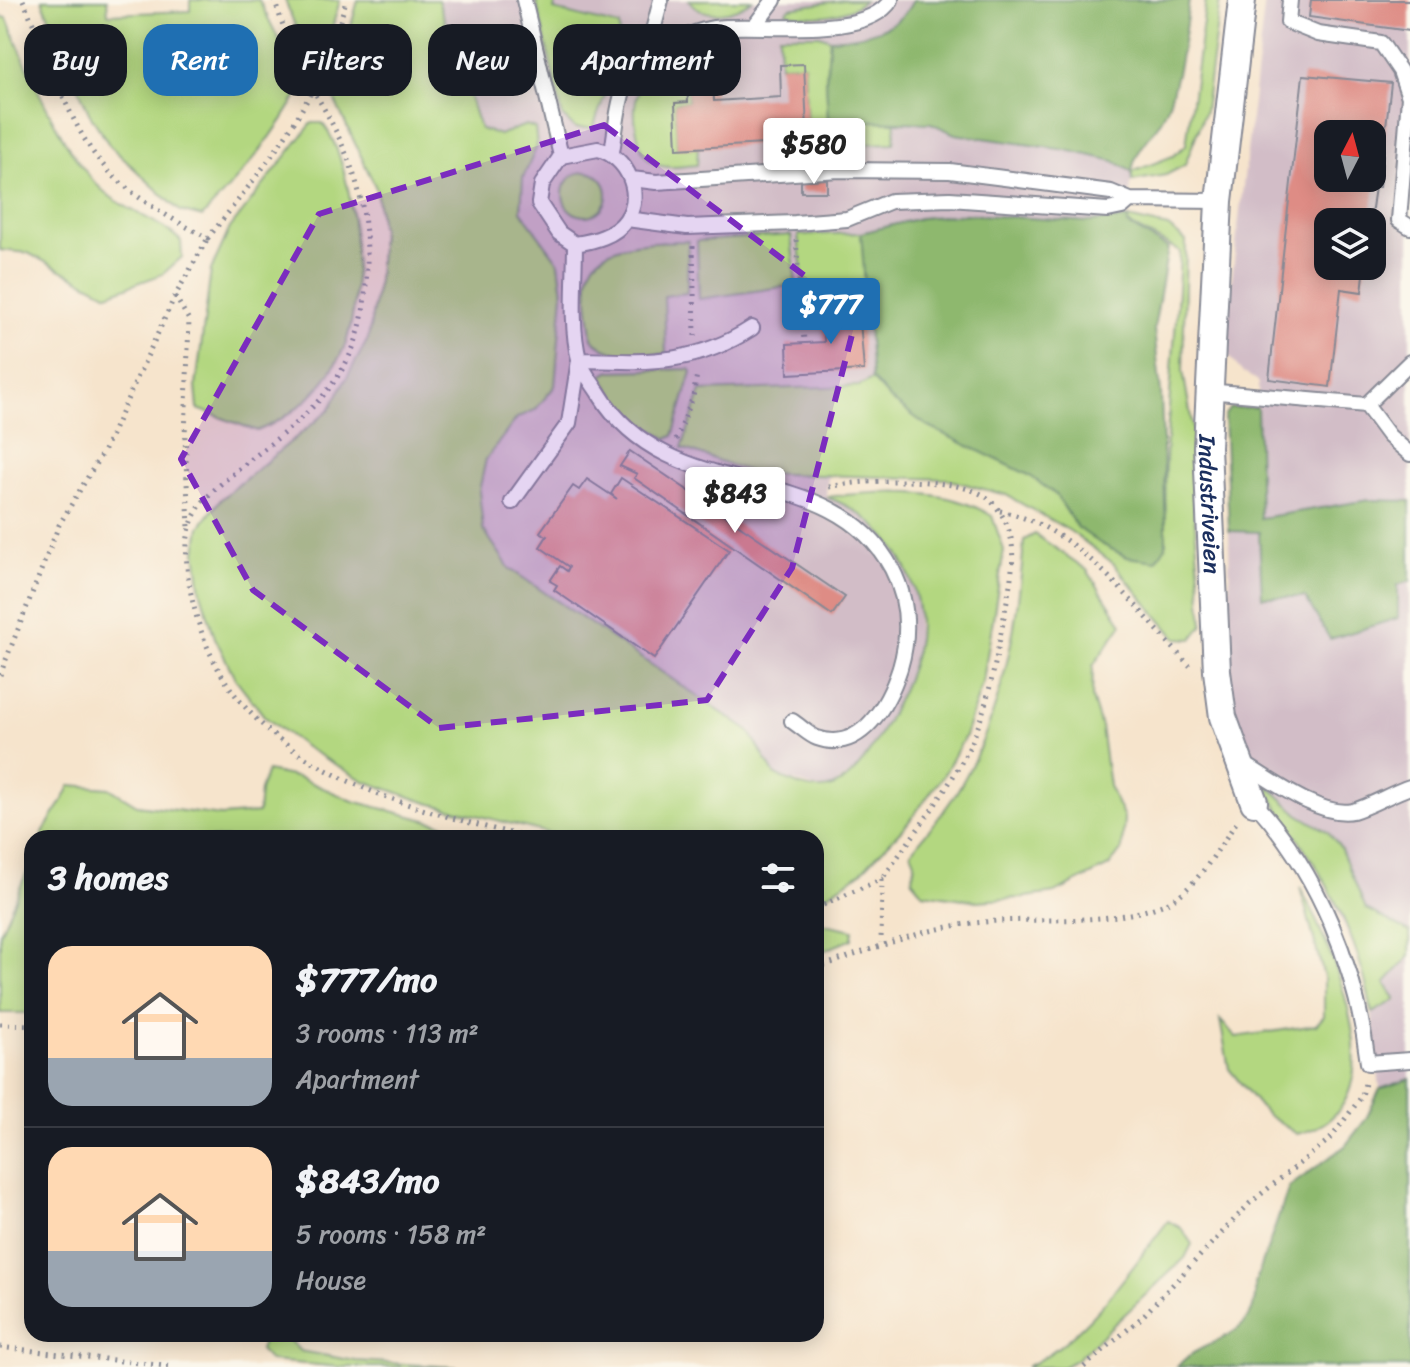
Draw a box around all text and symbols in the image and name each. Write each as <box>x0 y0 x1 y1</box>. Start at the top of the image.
chip: Buy <box>24 24 127 96</box>
chip: Rent <box>143 24 258 96</box>
chip: Filters <box>274 24 412 96</box>
chip: New <box>428 24 537 96</box>
chip: Apartment <box>553 24 741 96</box>
pin: $580 <box>767 118 861 186</box>
north arrow <box>1314 120 1386 192</box>
map controls <box>1314 120 1386 280</box>
text: $580 <box>781 121 847 167</box>
button: layers <box>1314 208 1386 280</box>
pin: $777 <box>784 278 878 346</box>
text: $777 <box>800 281 862 327</box>
street label: Industriveien <box>1186 433 1234 575</box>
pin: $843 <box>688 467 782 535</box>
text: $843 <box>703 470 767 516</box>
text: 3 homes <box>48 848 168 908</box>
icon: filters <box>756 856 800 900</box>
text: $777/mo <box>296 950 437 1010</box>
icon: home <box>112 978 208 1074</box>
text: 3 rooms · 113 m² <box>296 1010 479 1056</box>
text: Apartment <box>296 1056 419 1102</box>
text: $843/mo <box>296 1151 440 1211</box>
icon: home <box>112 1179 208 1275</box>
text: 5 rooms · 158 m² <box>296 1211 487 1257</box>
text: House <box>296 1257 366 1303</box>

